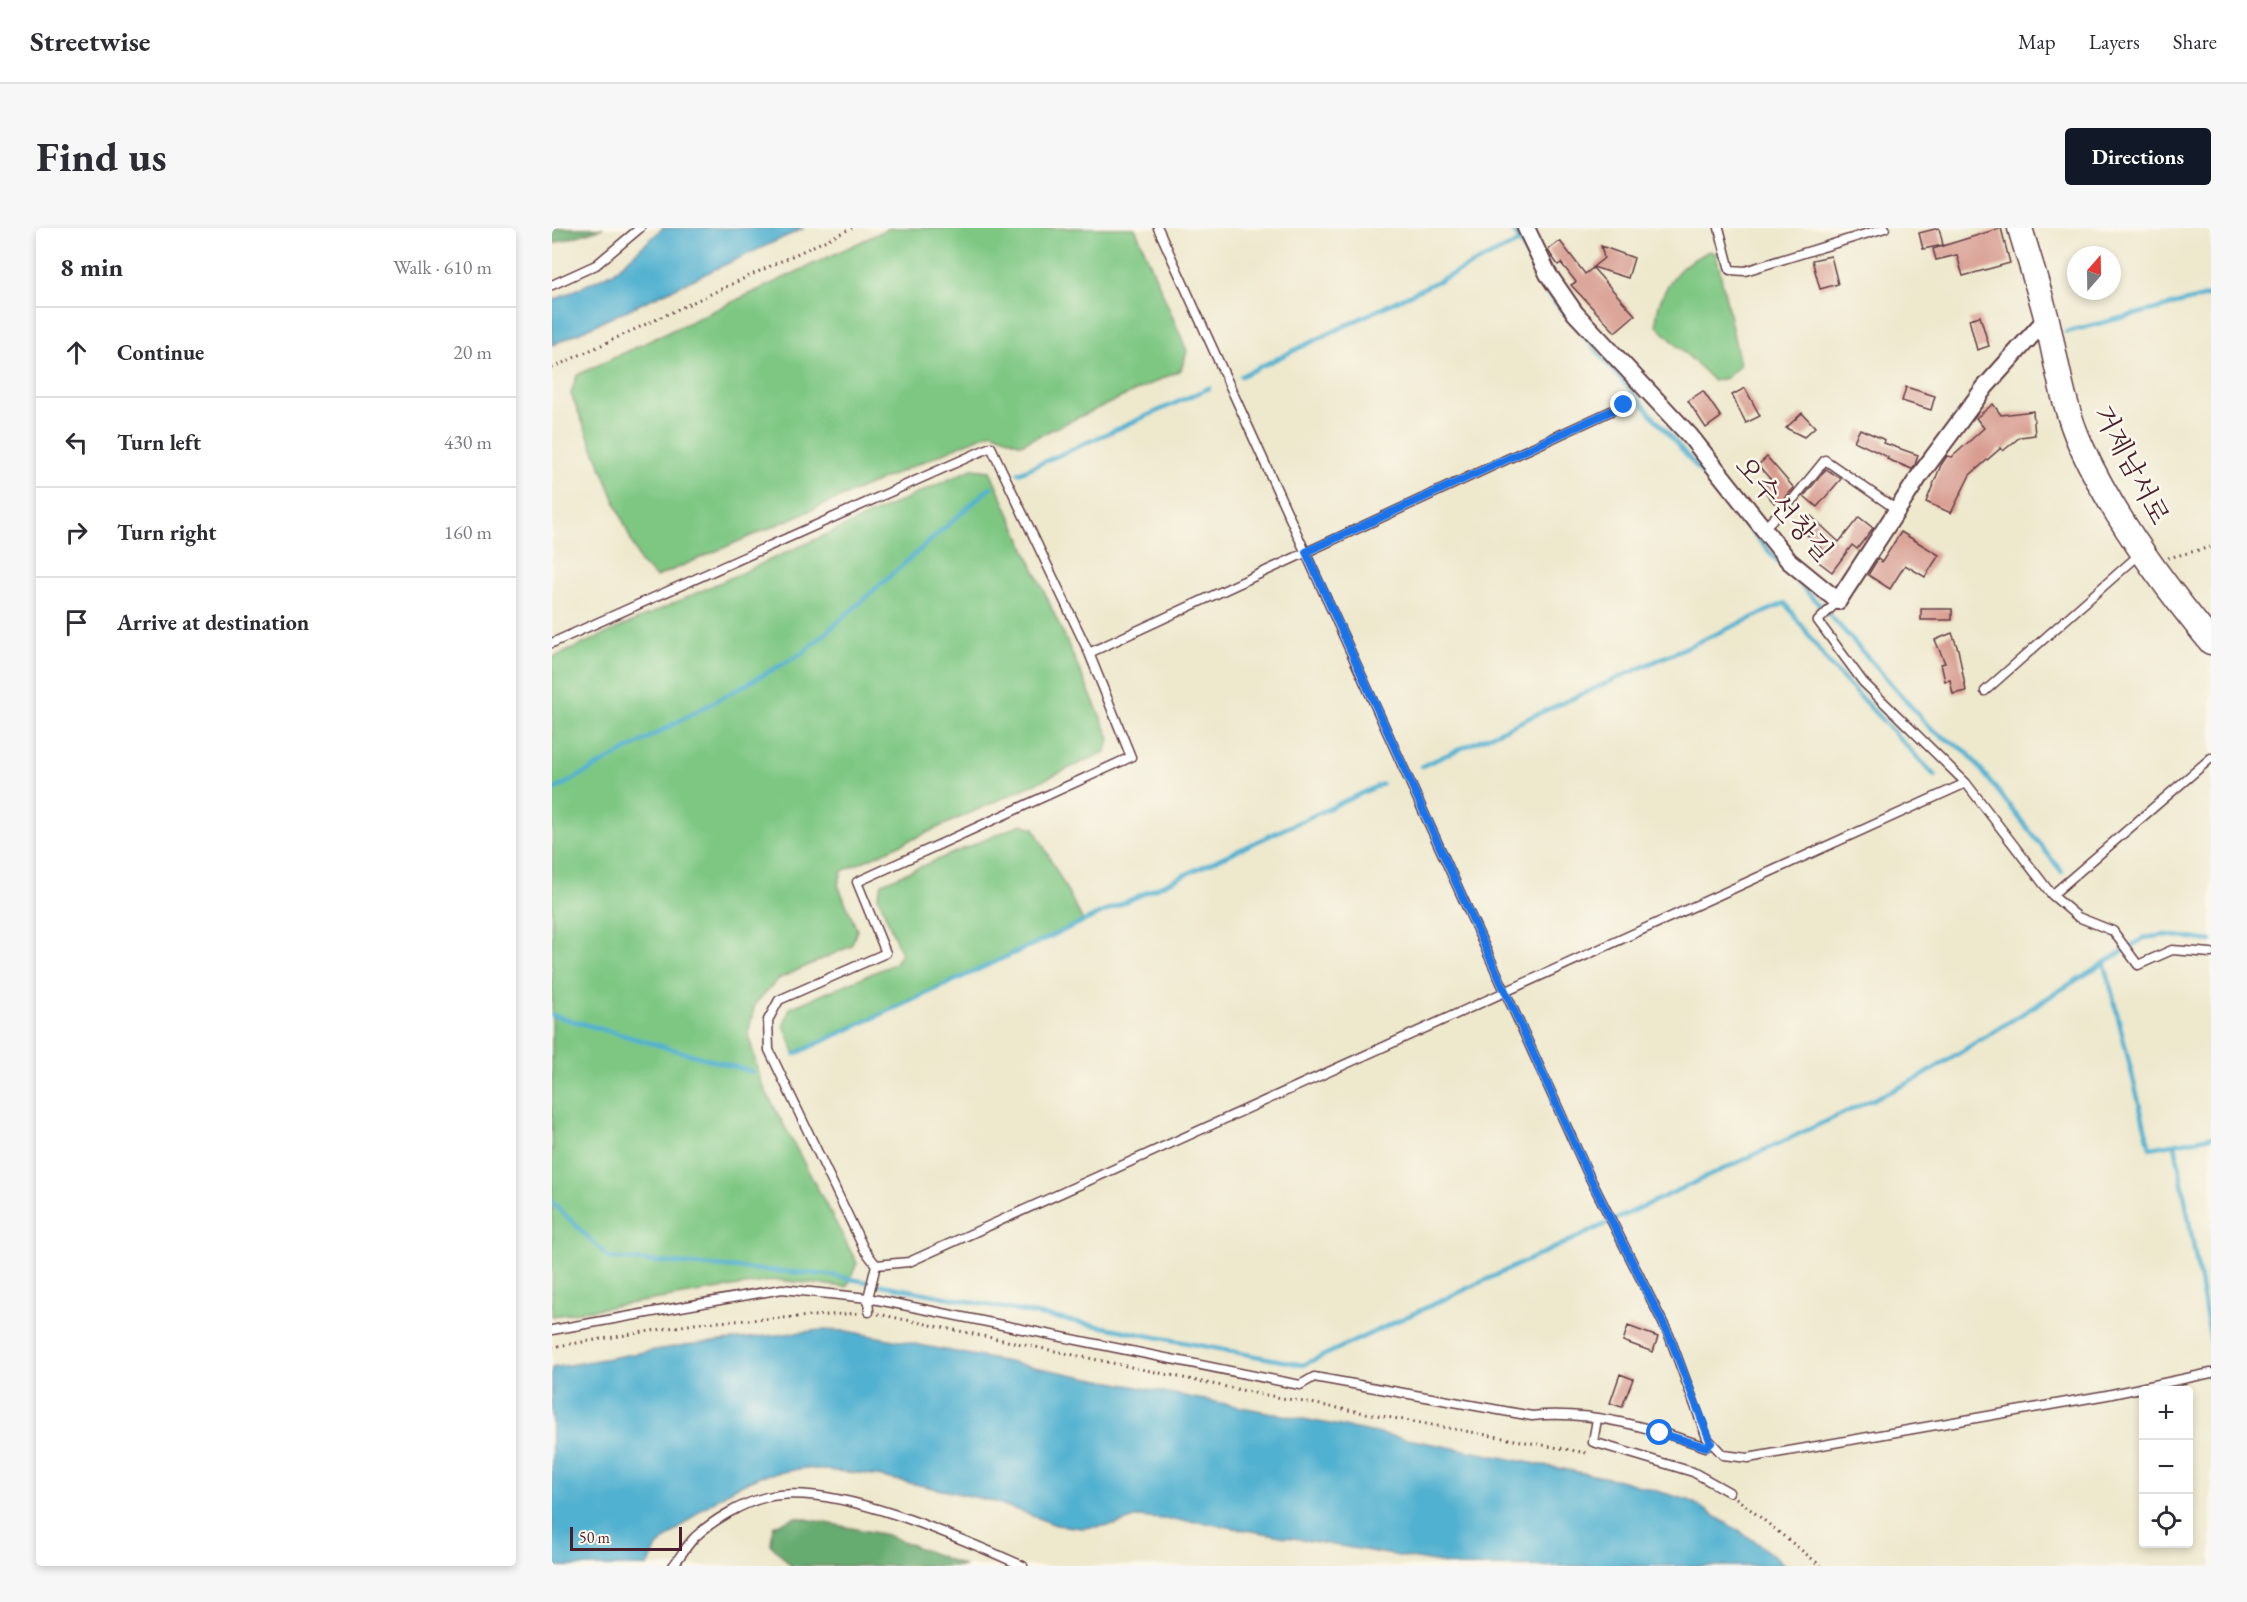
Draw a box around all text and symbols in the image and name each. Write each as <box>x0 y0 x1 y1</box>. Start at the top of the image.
text: Streetwise <box>30 23 150 59</box>
text: Map <box>2018 28 2056 55</box>
text: Layers <box>2089 28 2140 55</box>
text: Share <box>2173 28 2217 55</box>
button: Directions <box>2065 128 2211 185</box>
text: Find us <box>36 129 167 184</box>
north arrow <box>2067 246 2121 300</box>
text: 8 min <box>60 250 123 284</box>
text: Walk · 610 m <box>393 254 492 280</box>
icon: ahead <box>60 336 93 369</box>
text: Continue <box>117 338 204 367</box>
text: 20 m <box>453 339 492 365</box>
route end <box>1610 391 1636 417</box>
street label: 거제남서로 <box>2085 399 2178 531</box>
icon: left <box>60 426 93 459</box>
text: Turn left <box>117 428 201 457</box>
text: 430 m <box>444 429 492 455</box>
street label: 오수선창길 <box>1728 448 1841 569</box>
icon: right <box>60 516 93 549</box>
text: Turn right <box>117 518 216 547</box>
text: 160 m <box>444 519 492 545</box>
icon: arrive <box>60 606 93 639</box>
text: Arrive at destination <box>117 608 309 637</box>
map controls <box>2139 1386 2193 1548</box>
button: + <box>2139 1386 2193 1440</box>
route start <box>1646 1419 1672 1445</box>
button: − <box>2139 1440 2193 1494</box>
button: locate <box>2139 1494 2193 1548</box>
scale bar <box>570 1524 682 1552</box>
text: 50 m <box>579 1527 610 1548</box>

